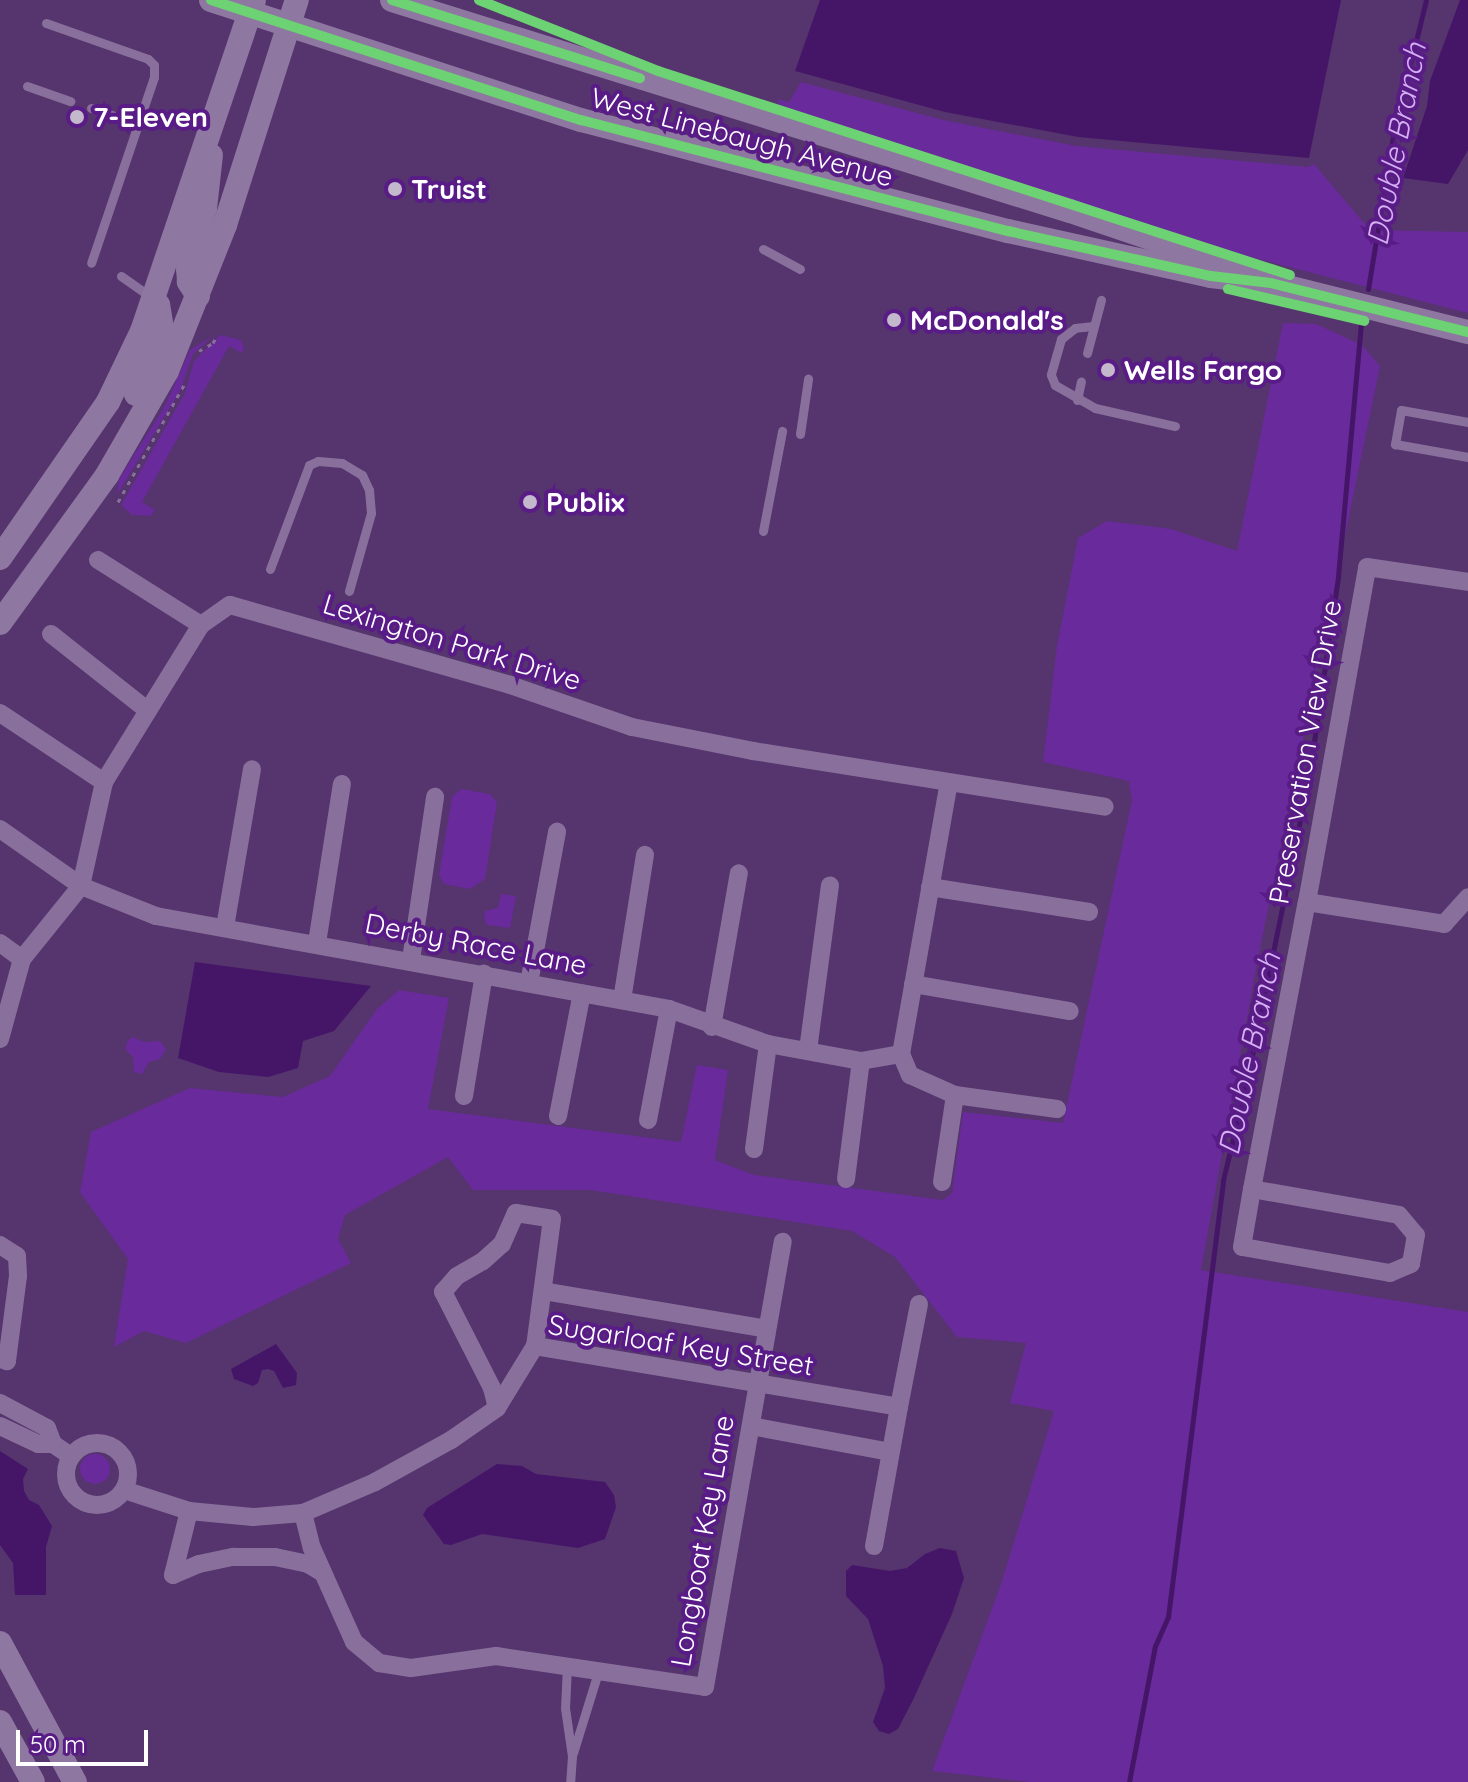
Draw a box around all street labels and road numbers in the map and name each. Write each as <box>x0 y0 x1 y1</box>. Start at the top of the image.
street label: West Linebaugh Avenue <box>587 80 897 194</box>
street label: Lexington Park Drive <box>319 587 585 697</box>
street label: Preservation View Drive <box>1262 597 1348 907</box>
street label: Derby Race Lane <box>362 906 590 982</box>
street label: Sugarloaf Key Street <box>546 1307 816 1383</box>
street label: Longboat Key Lane <box>663 1413 741 1669</box>

